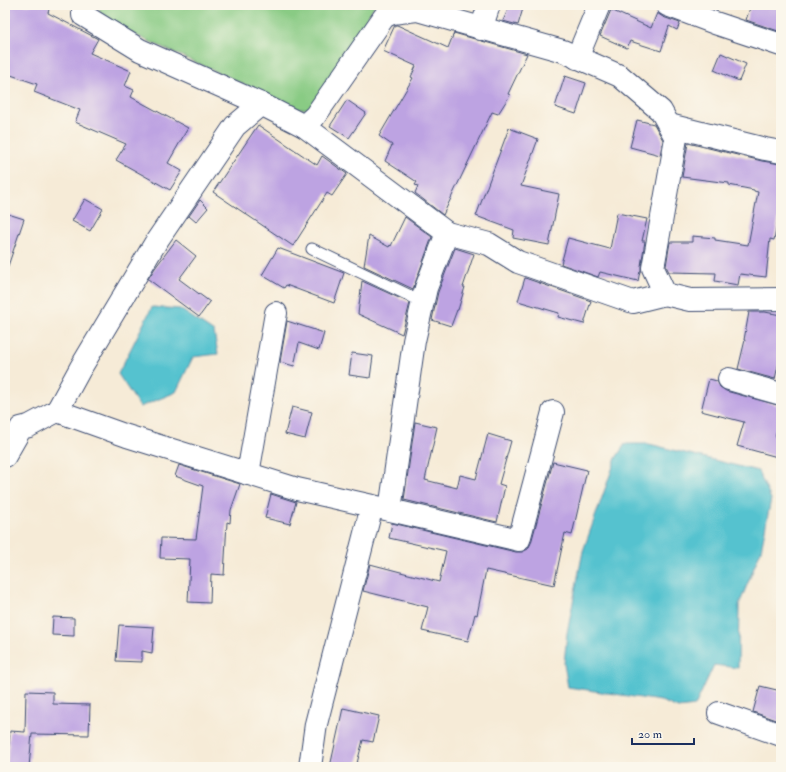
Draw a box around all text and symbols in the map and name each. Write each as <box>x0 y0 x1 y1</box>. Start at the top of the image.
scale bar <box>632 720 694 746</box>
text: 20 m <box>638 727 663 742</box>

